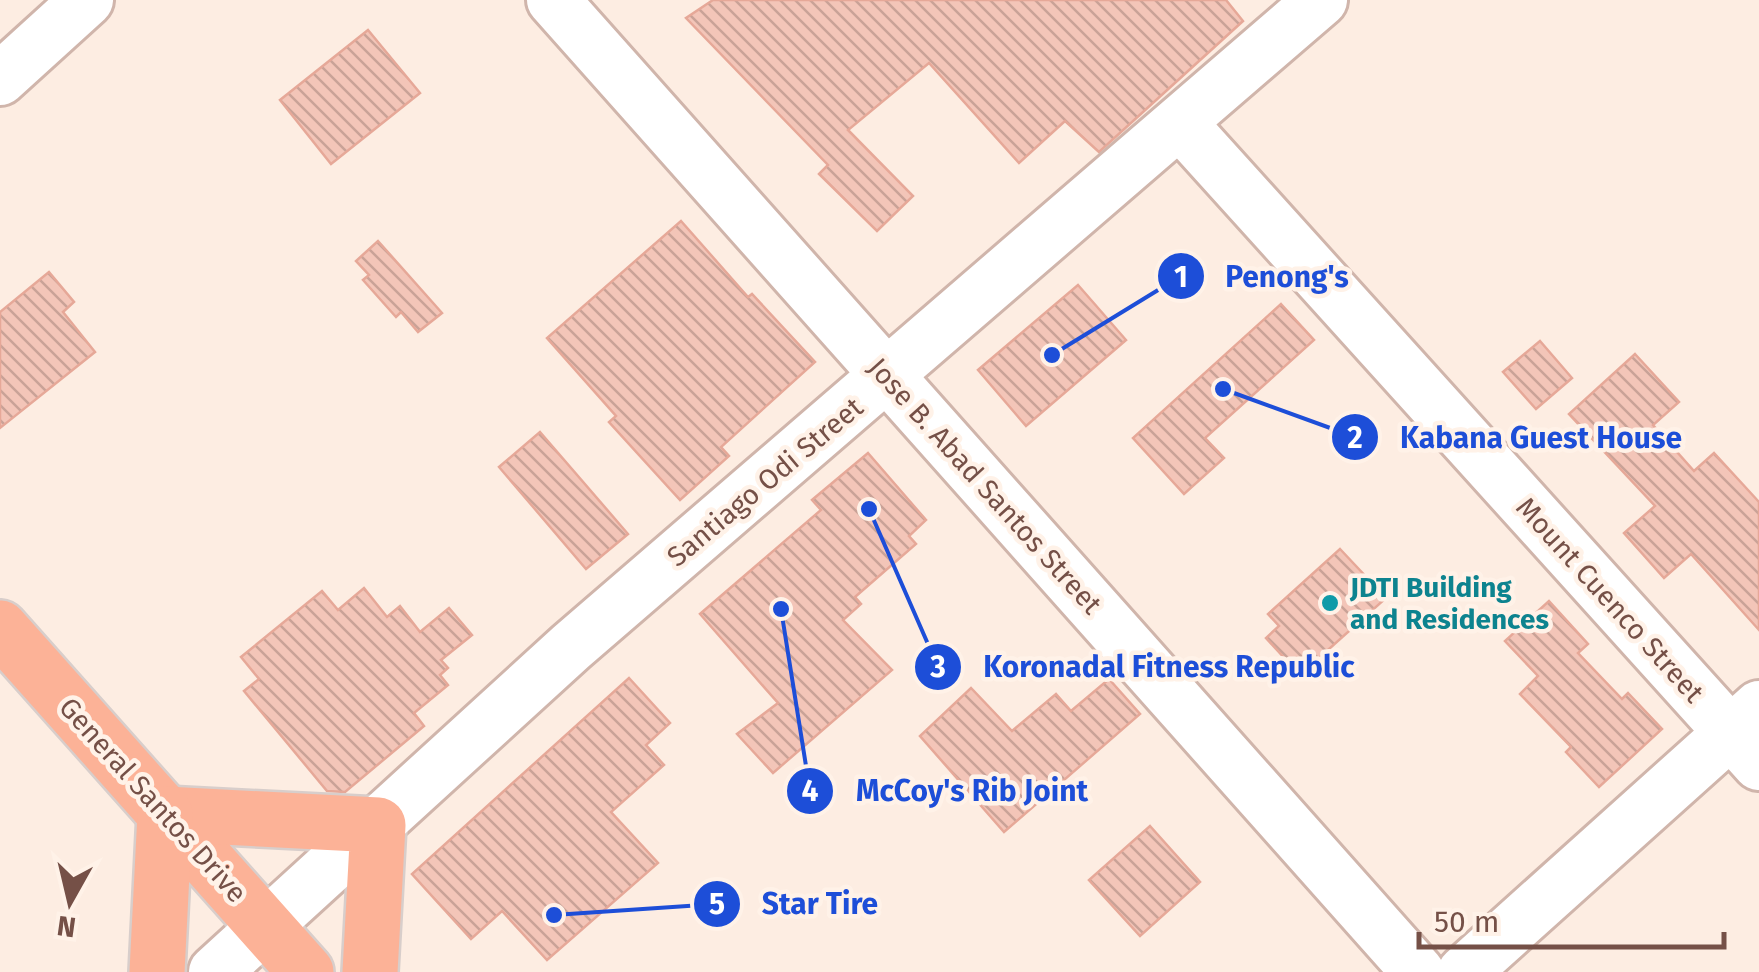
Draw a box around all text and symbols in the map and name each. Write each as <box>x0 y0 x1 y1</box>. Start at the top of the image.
callout: Penong's <box>1156 246 1369 306</box>
text: 1 <box>1174 259 1188 295</box>
text: Penong's <box>1225 259 1349 295</box>
street label: Jose B. Abad Santos Street <box>861 351 1109 621</box>
street label: Santiago Odi Street <box>660 390 870 573</box>
callout: Kabana Guest House <box>1330 407 1702 467</box>
text: 2 <box>1347 420 1363 456</box>
text: Kabana Guest House <box>1400 420 1682 456</box>
street label: Mount Cuenco Street <box>1509 491 1711 710</box>
place label: JDTI Building and Residences <box>1349 571 1549 636</box>
marker: JDTI Building and Residences <box>1319 592 1341 614</box>
callout: Koronadal Fitness Republic <box>913 637 1374 697</box>
text: 3 <box>929 649 946 685</box>
text: Koronadal Fitness Republic <box>983 649 1355 685</box>
street label: General Santos Drive <box>52 691 254 909</box>
callout: McCoy's Rib Joint <box>785 761 1108 821</box>
text: 4 <box>802 773 819 809</box>
text: McCoy's Rib Joint <box>856 773 1089 809</box>
north arrow <box>20 852 120 952</box>
callout: Star Tire <box>692 874 899 934</box>
text: 5 <box>709 886 725 922</box>
text: Star Tire <box>762 886 878 922</box>
scale bar <box>1419 887 1724 949</box>
text: 50 m <box>1434 904 1499 940</box>
text: N <box>55 909 78 944</box>

